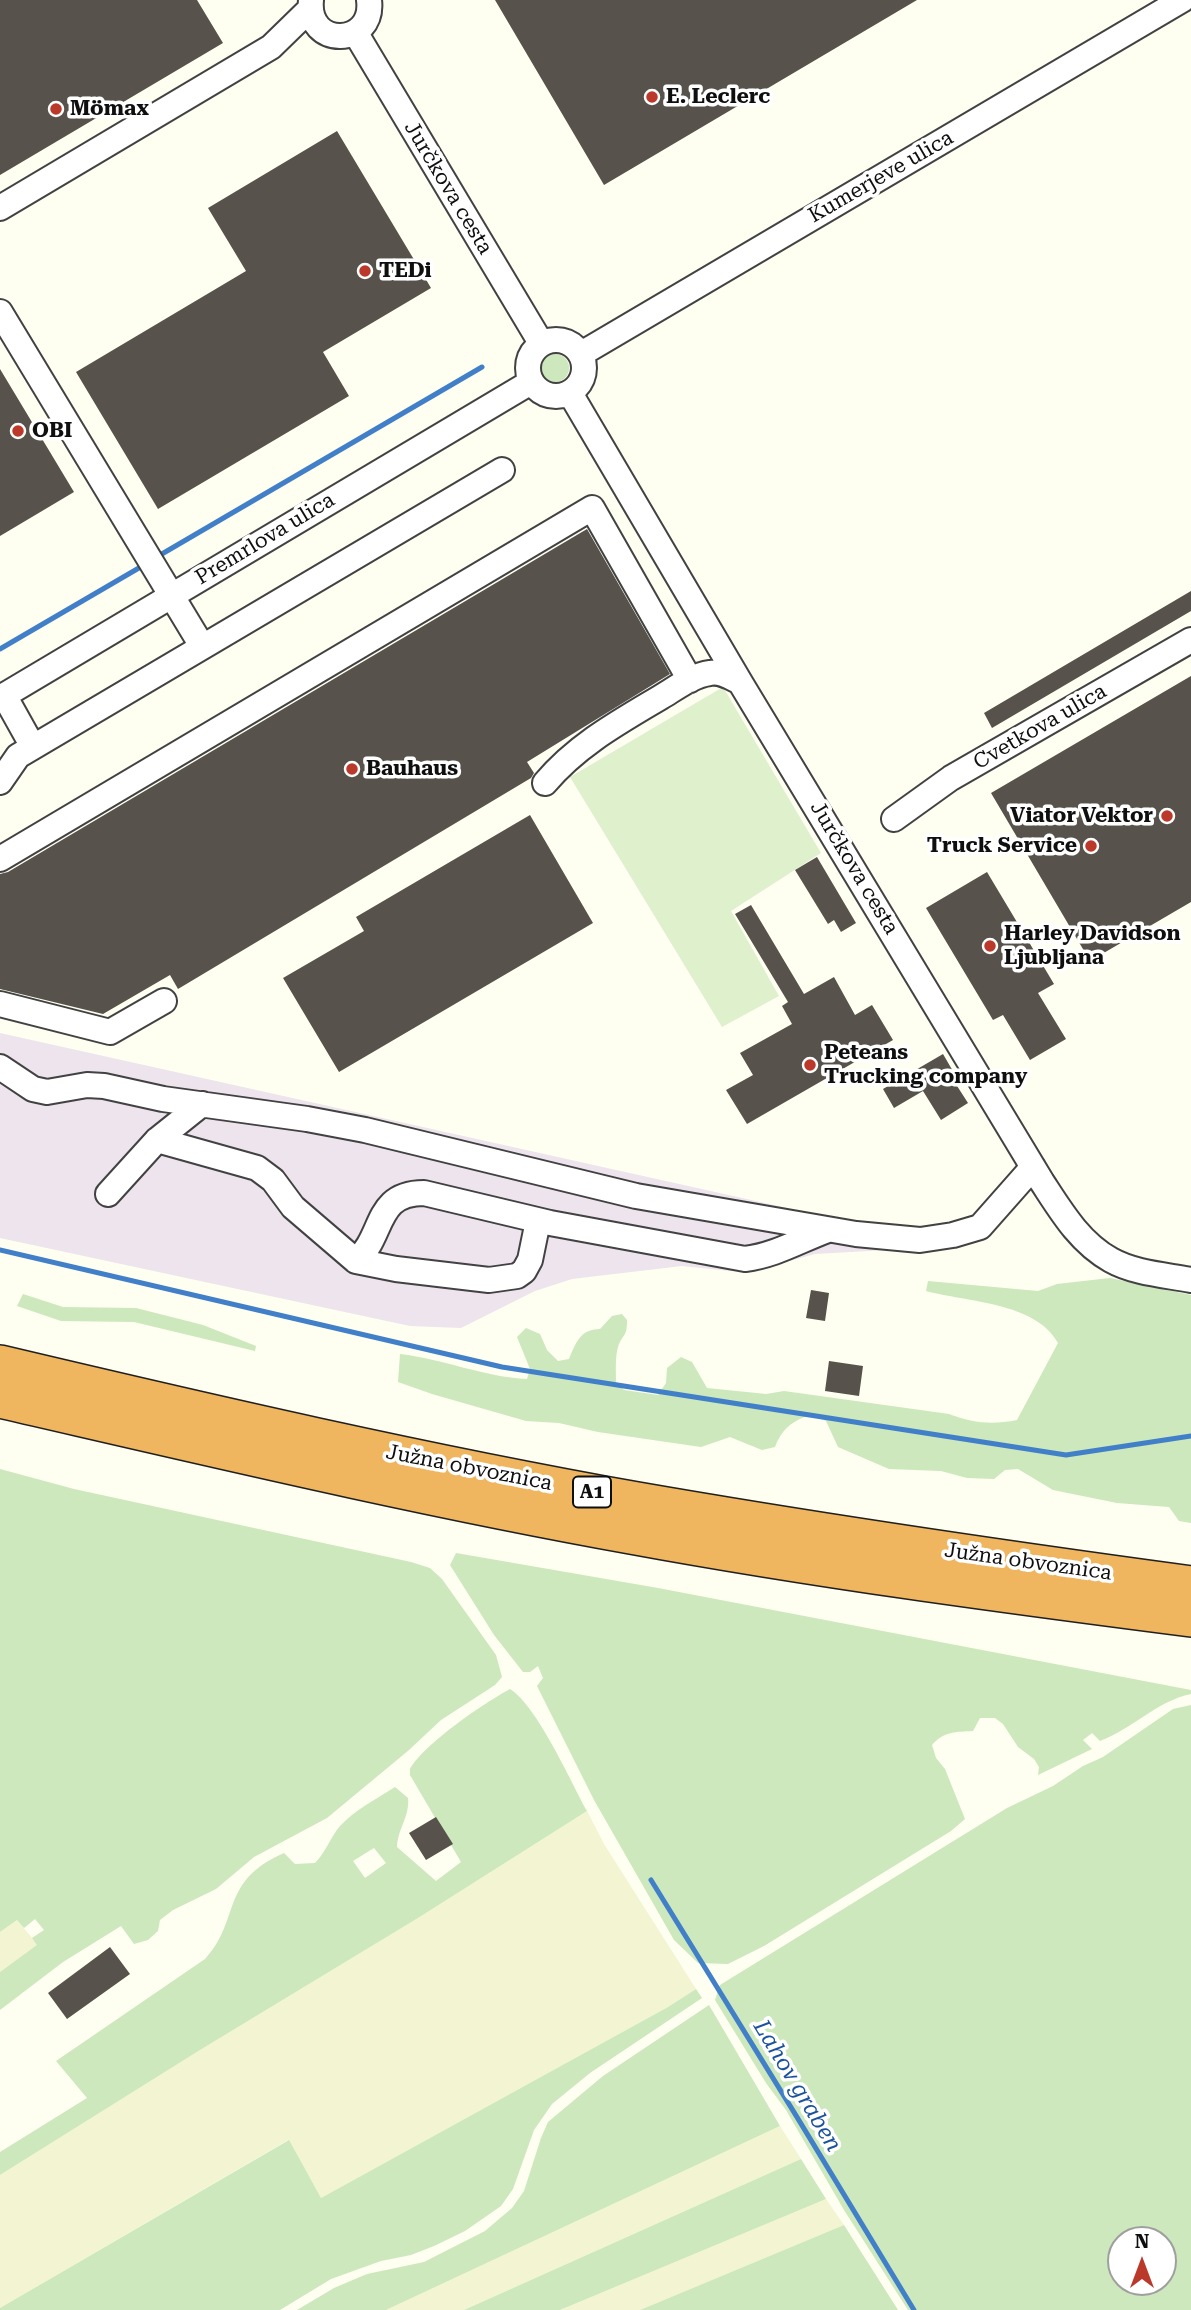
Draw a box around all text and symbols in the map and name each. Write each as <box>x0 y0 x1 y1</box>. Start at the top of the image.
place label: E. Leclerc <box>666 84 770 110</box>
marker: E. Leclerc <box>644 89 660 105</box>
place label: Mömax <box>70 96 149 122</box>
marker: Mömax <box>48 101 64 117</box>
street label: Jurčkova cesta <box>398 117 498 259</box>
street label: Kumerjeve ulica <box>804 125 958 229</box>
place label: TEDi <box>379 258 432 284</box>
marker: TEDi <box>357 263 373 279</box>
place label: OBI <box>32 418 72 444</box>
marker: OBI <box>10 423 26 439</box>
street label: Premrlova ulica <box>191 487 339 591</box>
street label: Cvetkova ulica <box>969 679 1111 775</box>
place label: Bauhaus <box>366 756 458 782</box>
marker: Bauhaus <box>344 761 360 777</box>
street label: Jurčkova cesta <box>804 797 904 939</box>
place label: Viator Vektor <box>1010 803 1153 829</box>
marker: Viator Vektor <box>1159 808 1175 824</box>
place label: Truck Service <box>927 833 1077 859</box>
marker: Truck Service <box>1083 838 1099 854</box>
place label: Harley Davidson Ljubljana <box>1004 921 1181 971</box>
marker: Harley Davidson Ljubljana <box>982 938 998 954</box>
place label: Peteans Trucking company <box>824 1040 1027 1090</box>
marker: Peteans Trucking company <box>802 1057 818 1073</box>
street label: Južna obvoznica <box>384 1440 554 1496</box>
road number: A1 <box>573 1476 611 1508</box>
street label: Južna obvoznica <box>943 1538 1113 1586</box>
water label: Lahov graben <box>747 2015 847 2157</box>
north arrow <box>1107 2226 1177 2296</box>
text: N <box>1135 2230 1149 2253</box>

